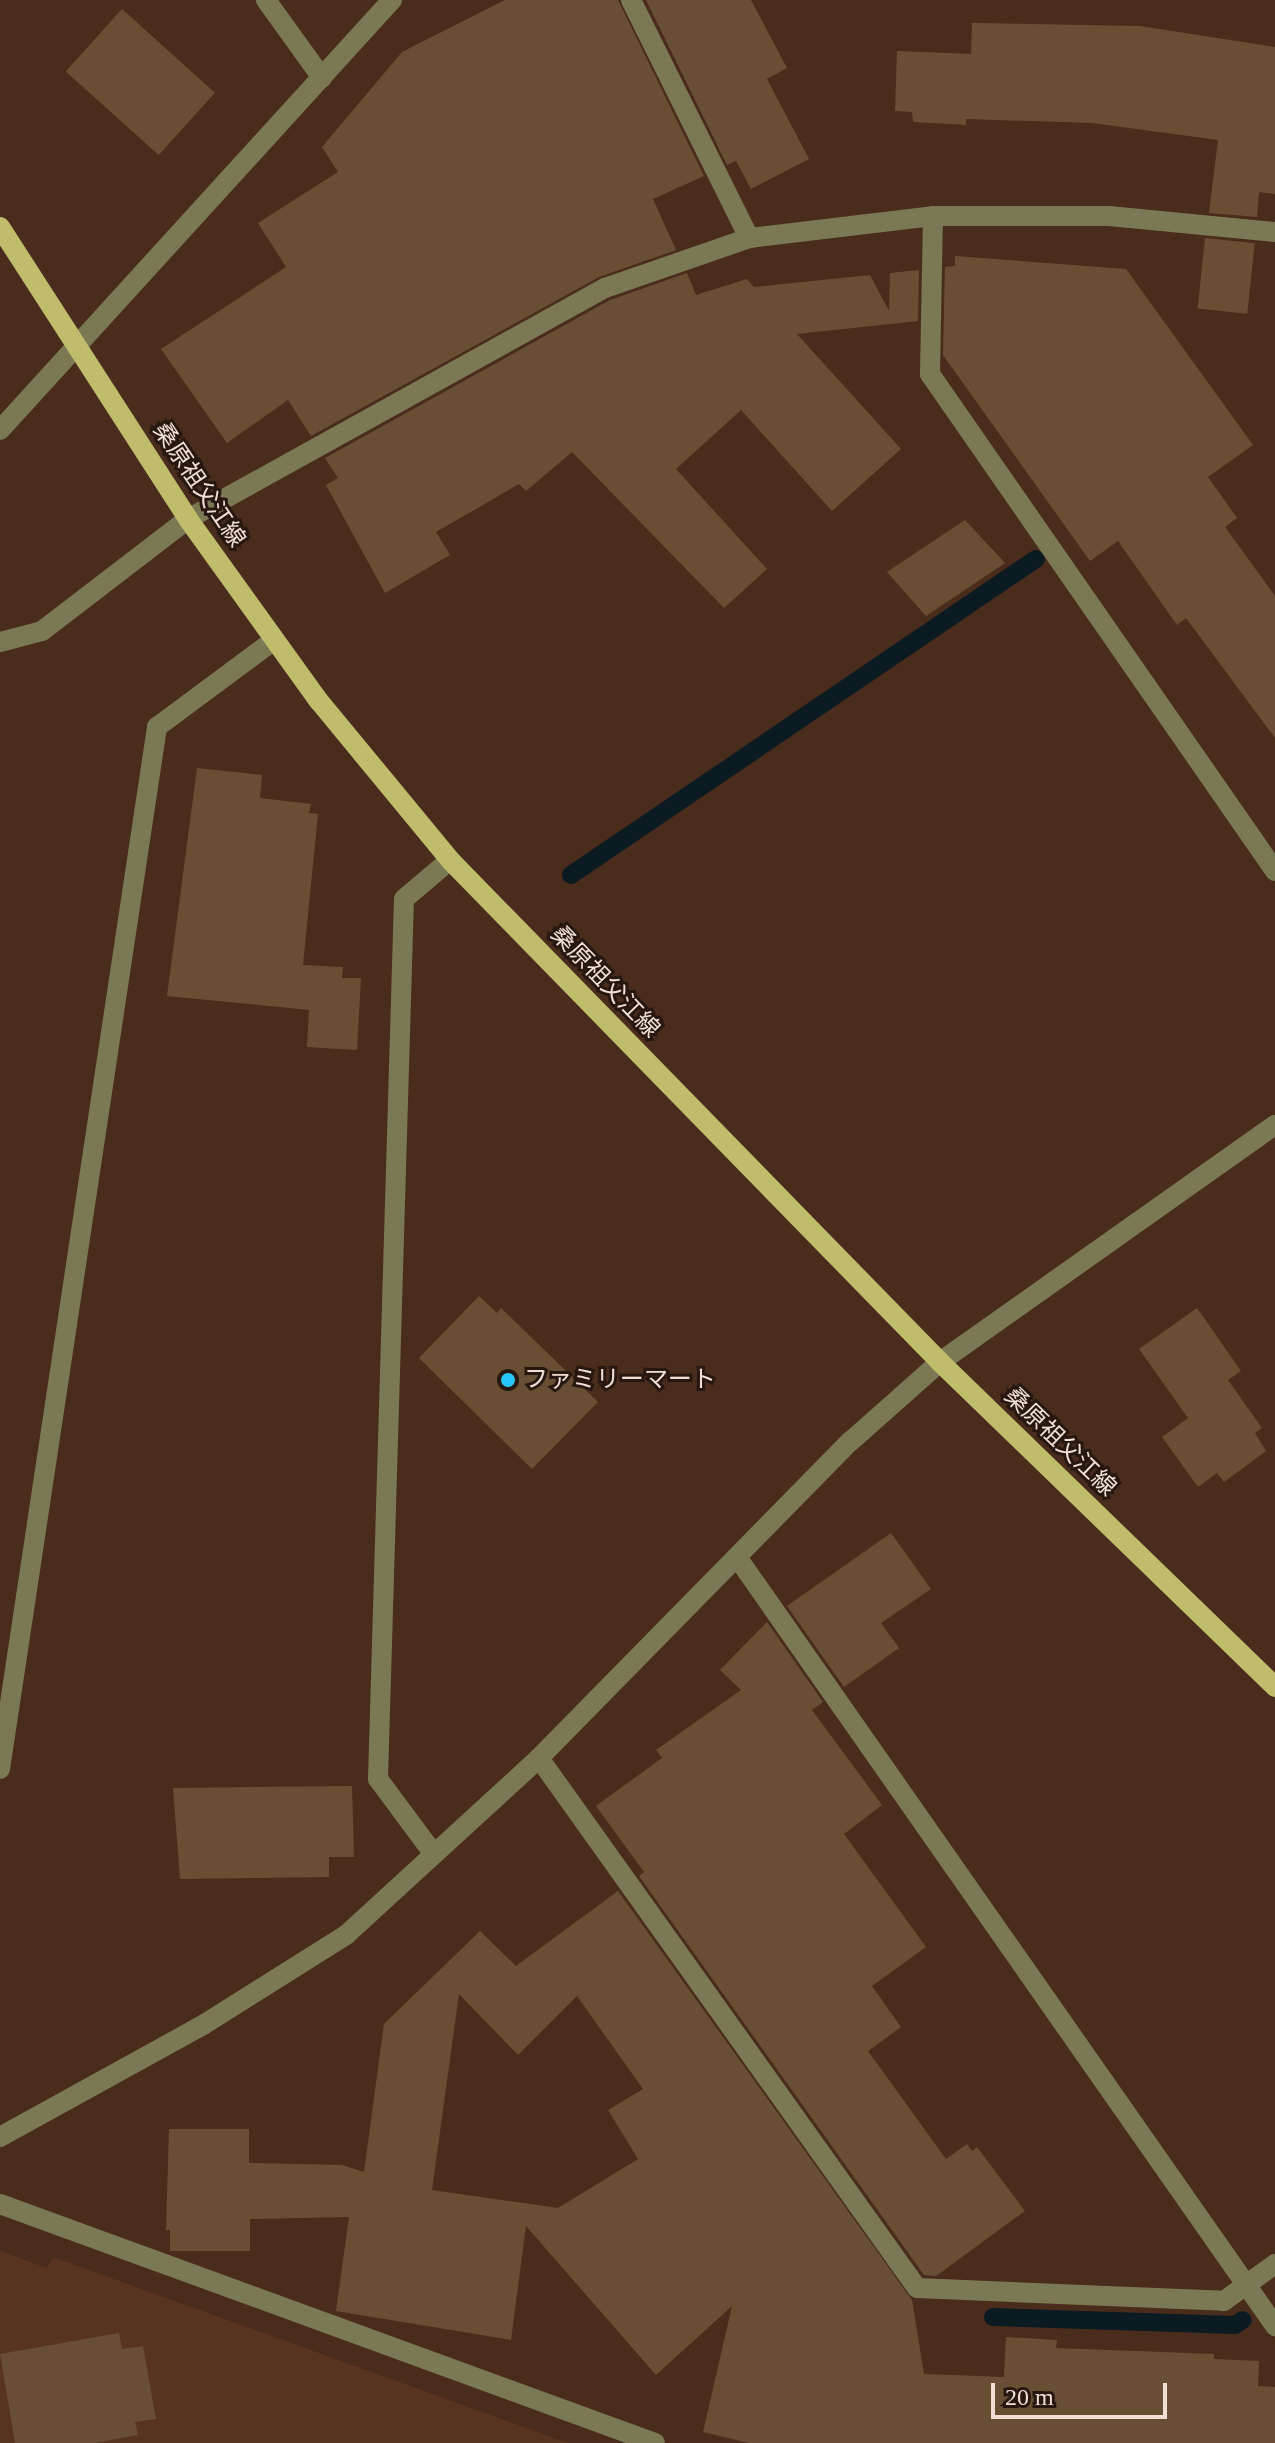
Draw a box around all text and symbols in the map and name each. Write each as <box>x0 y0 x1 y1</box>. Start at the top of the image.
street label: 桑原祖父江線 <box>147 417 251 553</box>
street label: 桑原祖父江線 <box>545 920 665 1044</box>
place label: ファミリーマート <box>524 1366 716 1394</box>
marker: ファミリーマート <box>499 1371 517 1389</box>
street label: 桑原祖父江線 <box>998 1382 1122 1502</box>
scale bar <box>995 2367 1171 2417</box>
text: 20 m <box>1005 2384 1054 2410</box>

